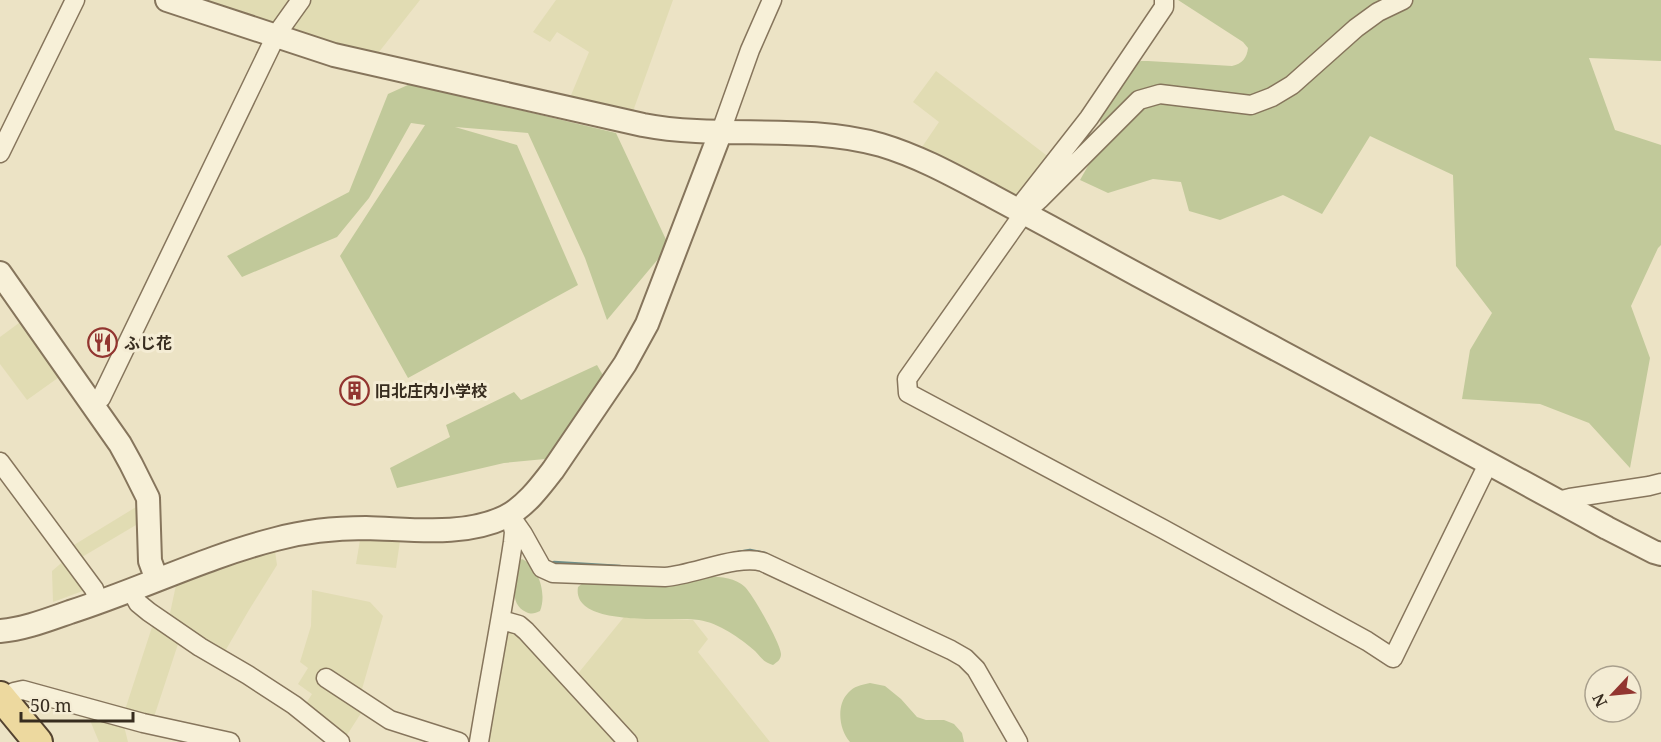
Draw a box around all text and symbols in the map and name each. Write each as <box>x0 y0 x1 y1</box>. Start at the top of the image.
restaurant icon: ふじ花 <box>87 327 119 359</box>
place label: ふじ花 <box>124 332 172 354</box>
building icon: 旧北庄内小学校 <box>338 375 370 407</box>
place label: 旧北庄内小学校 <box>375 380 487 402</box>
north arrow <box>1583 664 1643 724</box>
scale bar <box>21 685 134 723</box>
text: N <box>1587 690 1612 711</box>
text: 50 m <box>30 693 72 717</box>

